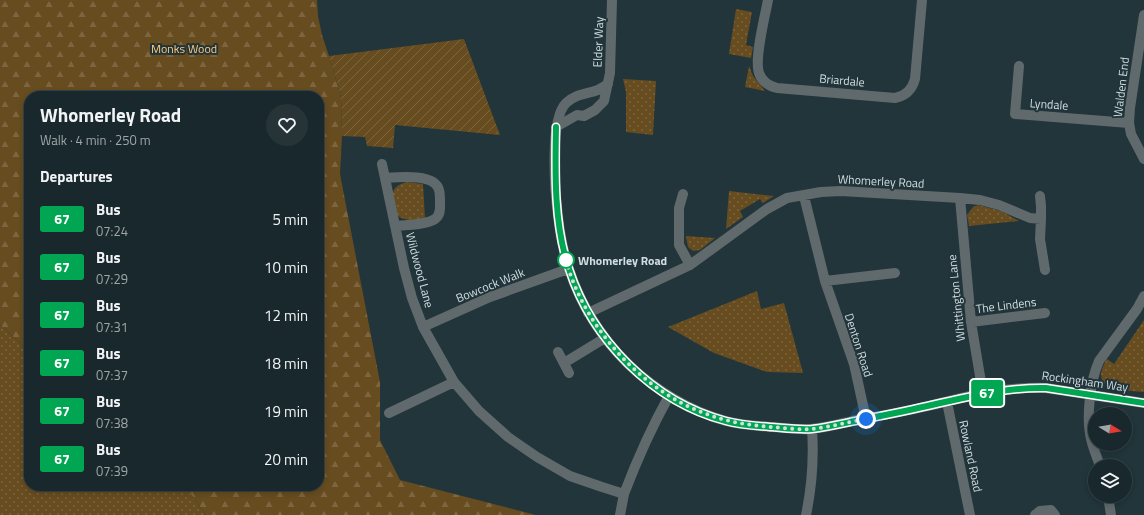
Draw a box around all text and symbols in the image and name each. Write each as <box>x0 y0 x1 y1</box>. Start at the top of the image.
street label: Elder Way <box>588 16 608 68</box>
park label: Monks Wood <box>151 39 217 58</box>
street label: Walden End <box>1108 56 1134 118</box>
street label: Briardale <box>819 69 865 91</box>
street label: Lyndale <box>1029 93 1069 115</box>
text: Whomerley Road <box>40 100 181 129</box>
button: heart <box>266 104 308 146</box>
text: Walk · 4 min · 250 m <box>40 130 151 150</box>
text: Departures <box>40 165 113 188</box>
street label: Whomerley Road <box>837 169 925 193</box>
text: Bus <box>96 198 121 221</box>
text: 67 <box>54 208 70 229</box>
text: 5 min <box>272 208 308 231</box>
text: 07:24 <box>96 221 128 241</box>
street label: Wildwood Lane <box>401 230 439 310</box>
text: Bus <box>96 246 121 269</box>
marker: Whomerley Road <box>557 251 575 269</box>
place label: Whomerley Road <box>578 251 667 270</box>
street label: Whittington Lane <box>942 254 970 342</box>
text: 67 <box>54 256 70 277</box>
text: 10 min <box>264 256 308 279</box>
street label: Bowcock Walk <box>453 262 528 307</box>
text: 07:29 <box>96 269 128 289</box>
street label: The Lindens <box>975 292 1038 318</box>
text: Bus <box>96 294 121 317</box>
text: 67 <box>54 304 70 325</box>
text: 12 min <box>264 304 308 327</box>
street label: Denton Road <box>840 311 878 379</box>
text: 07:31 <box>96 317 128 337</box>
text: Bus <box>96 342 121 365</box>
text: 67 <box>54 352 70 373</box>
text: 18 min <box>264 352 308 375</box>
text: 07:37 <box>96 365 128 385</box>
street label: Rockingham Way <box>1041 366 1130 397</box>
line badge: 67 <box>969 380 1005 406</box>
text: 67 <box>979 382 995 403</box>
text: Bus <box>96 390 121 413</box>
text: 67 <box>54 400 70 421</box>
text: 19 min <box>264 400 308 423</box>
north arrow <box>1088 407 1132 451</box>
map controls <box>1088 407 1132 503</box>
your location <box>856 409 876 429</box>
text: 07:38 <box>96 413 128 433</box>
street label: Rowland Road <box>954 418 988 494</box>
text: Bus <box>96 438 121 461</box>
text: 67 <box>54 448 70 469</box>
text: 20 min <box>264 448 308 471</box>
button: layers <box>1088 459 1132 503</box>
text: 07:39 <box>96 461 128 481</box>

